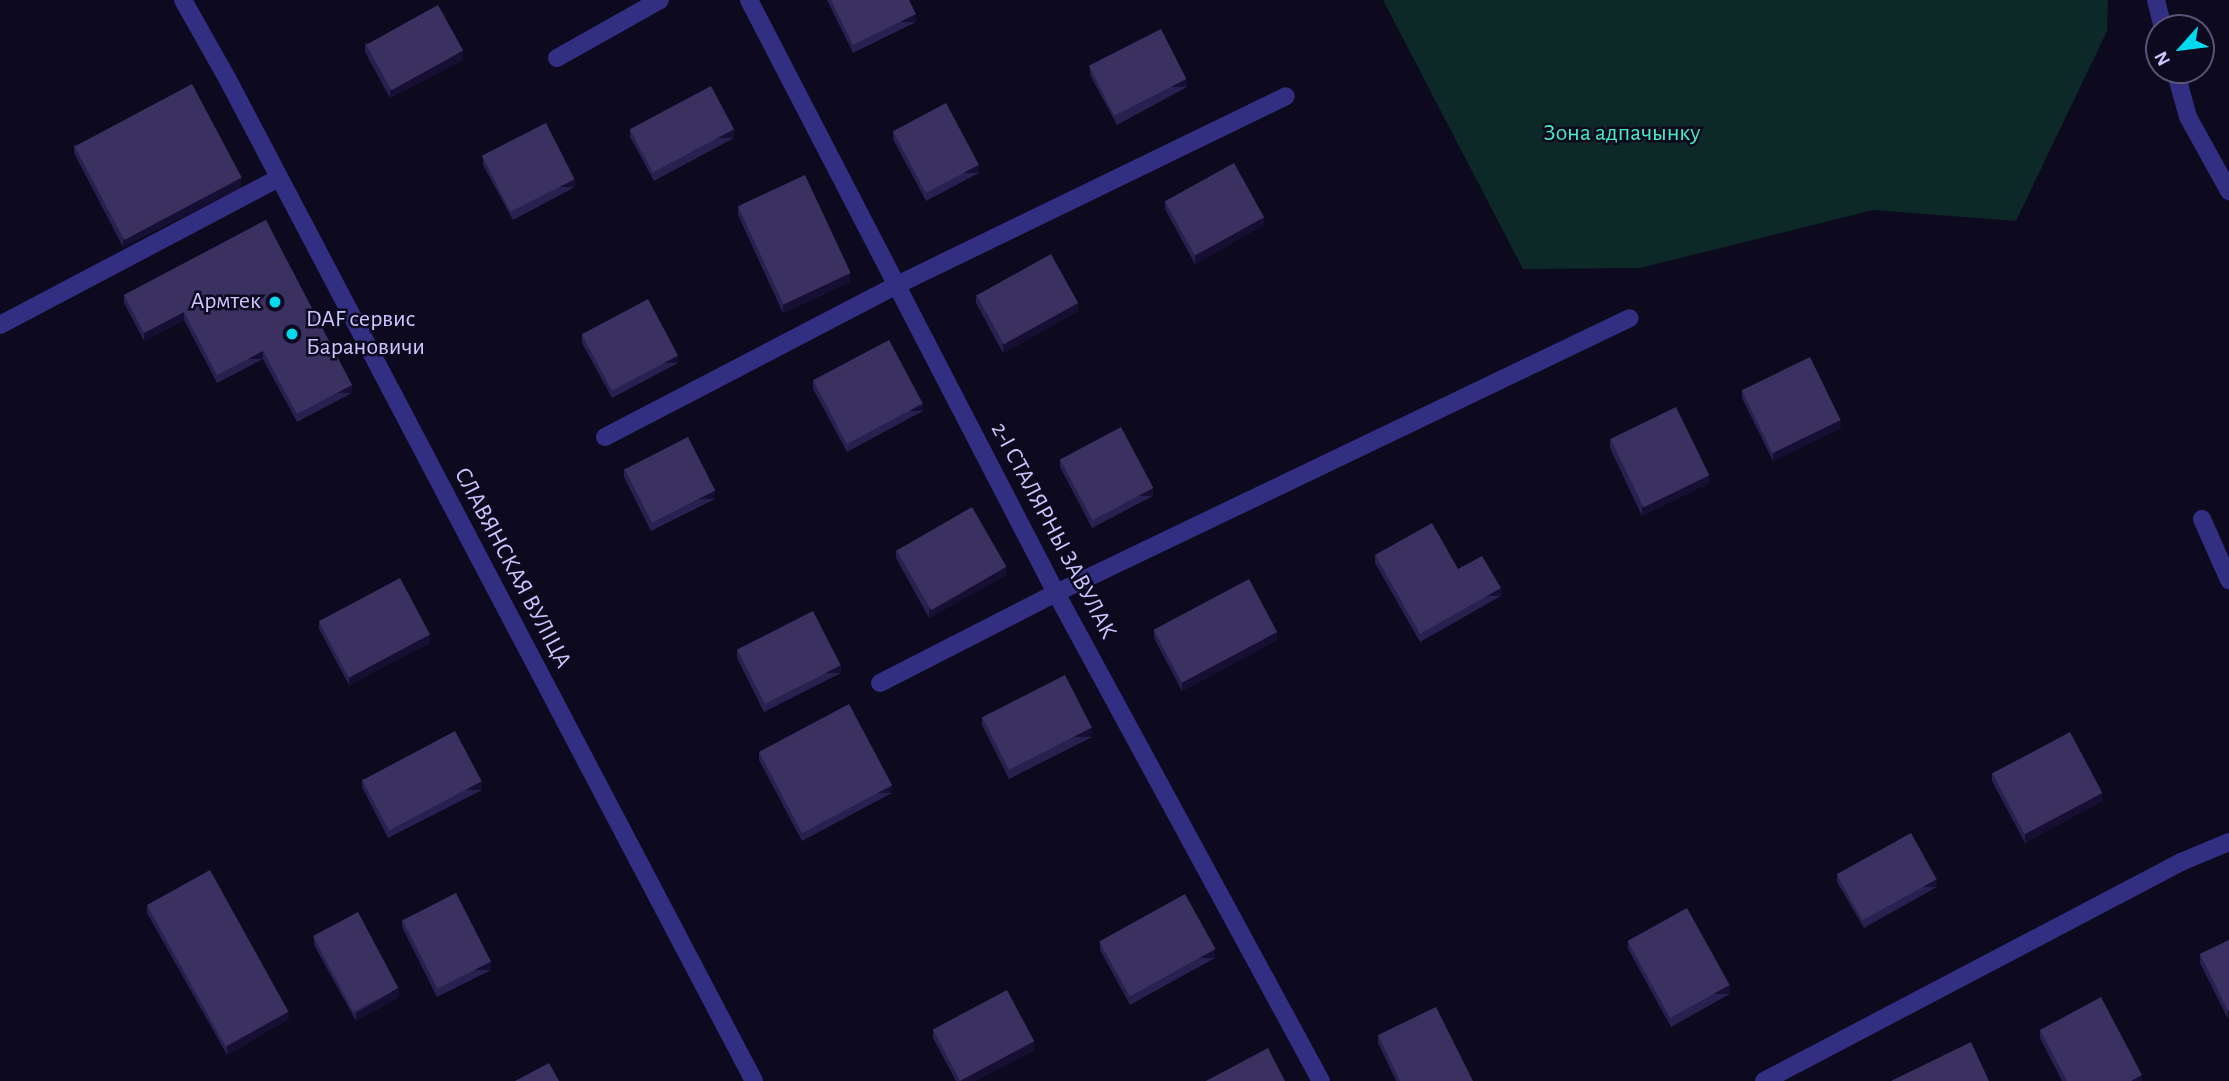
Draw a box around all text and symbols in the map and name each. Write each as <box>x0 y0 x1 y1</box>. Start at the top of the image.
north arrow <box>2145 14 2215 84</box>
text: N <box>2151 48 2174 68</box>
park label: Зона адпачынку <box>1543 120 1701 148</box>
place label: Армтек <box>191 288 261 316</box>
marker: Армтек <box>267 294 283 310</box>
place label: DAF сервис Барановичи <box>306 306 425 362</box>
marker: DAF сервис Барановичи <box>284 326 300 342</box>
street label: 2-І СТАЛЯРНЫ ЗАВУЛАК <box>984 418 1122 644</box>
street label: СЛАВЯНСКАЯ ВУЛІЦА <box>447 463 577 673</box>

